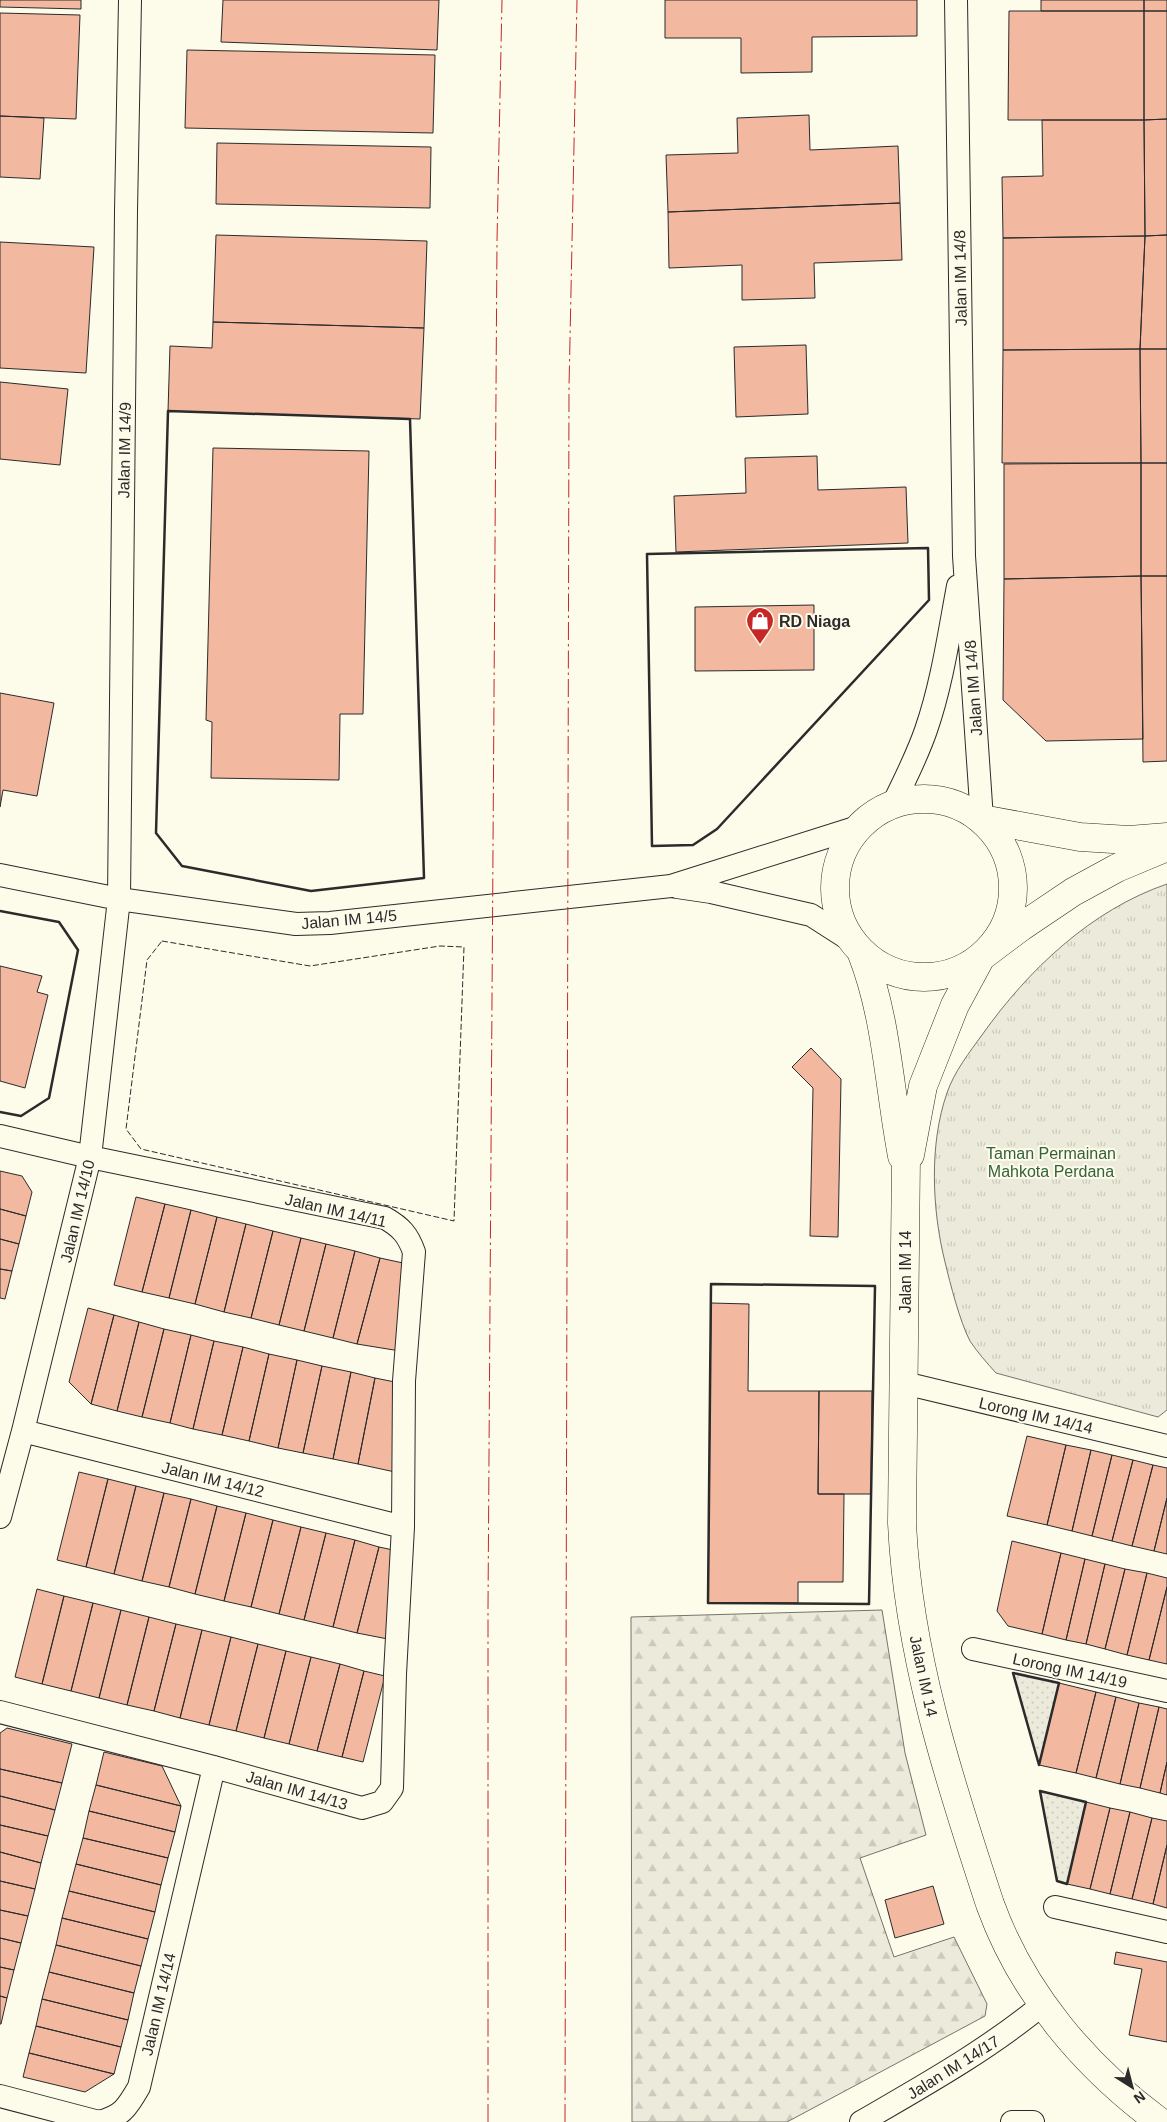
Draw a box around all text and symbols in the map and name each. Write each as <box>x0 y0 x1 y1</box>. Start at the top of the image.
street label: Jalan IM 14/8 <box>951 230 970 326</box>
street label: Jalan IM 14/9 <box>115 402 134 498</box>
shop icon: RD Niaga <box>745 606 775 645</box>
place label: RD Niaga <box>779 613 850 630</box>
street label: Jalan IM 14/8 <box>962 639 985 736</box>
street label: Jalan IM 14/5 <box>300 907 398 932</box>
park label: Taman Permainan Mahkota Perdana <box>986 1145 1116 1180</box>
street label: Jalan IM 14/10 <box>57 1158 98 1264</box>
street label: Jalan IM 14/11 <box>283 1191 388 1230</box>
street label: Jalan IM 14 <box>897 1231 914 1313</box>
street label: Lorong IM 14/14 <box>977 1394 1095 1437</box>
street label: Jalan IM 14/12 <box>160 1459 266 1500</box>
street label: Jalan IM 14 <box>907 1634 940 1718</box>
street label: Lorong IM 14/19 <box>1011 1650 1129 1691</box>
street label: Jalan IM 14/13 <box>244 1768 350 1813</box>
street label: Jalan IM 14/14 <box>138 1951 179 2057</box>
street label: Jalan IM 14/17 <box>904 2032 1002 2102</box>
north arrow <box>1107 2062 1157 2112</box>
text: N <box>1131 2088 1148 2107</box>

